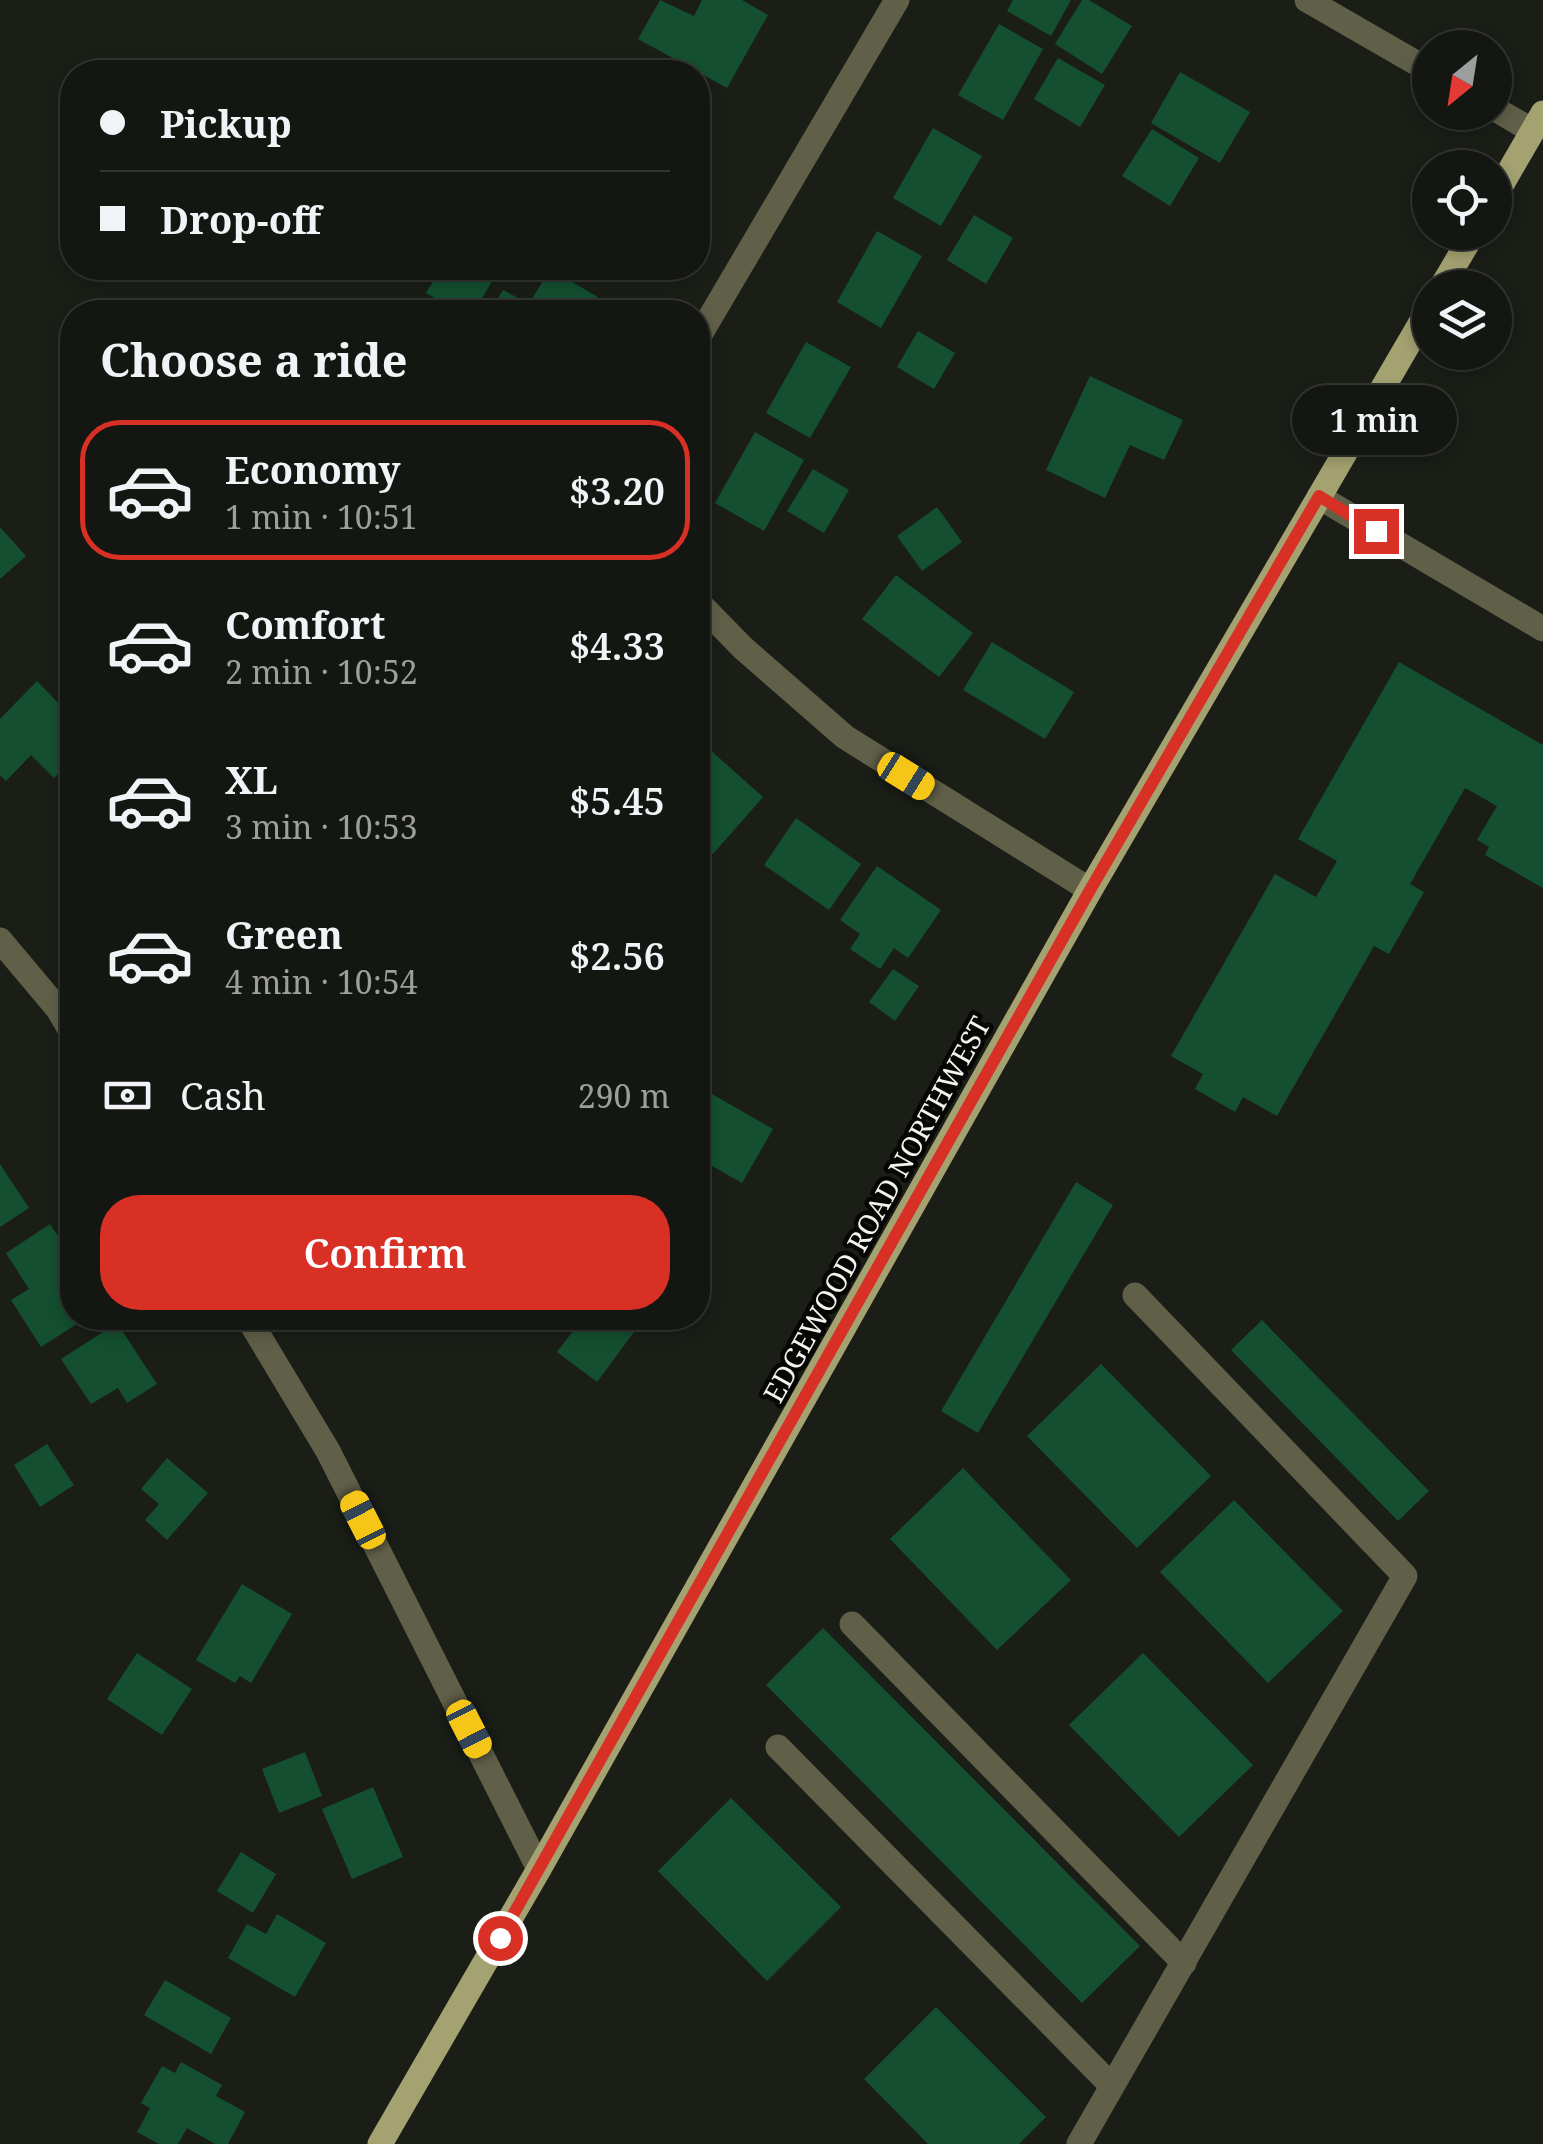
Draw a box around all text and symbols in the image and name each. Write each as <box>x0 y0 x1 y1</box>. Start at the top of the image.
north arrow <box>1412 30 1512 130</box>
map controls <box>1412 30 1512 370</box>
text: Pickup <box>160 97 292 149</box>
button: locate <box>1412 150 1512 250</box>
text: Drop-off <box>160 193 321 245</box>
button: layers <box>1412 270 1512 370</box>
text: Choose a ride <box>100 329 408 390</box>
callout: 1 min <box>1294 386 1458 456</box>
text: 1 min <box>1330 398 1419 441</box>
text: Economy <box>225 443 401 495</box>
icon: car <box>105 445 195 535</box>
text: $3.20 <box>569 464 665 516</box>
text: 1 min · 10:51 <box>225 495 418 538</box>
route end <box>1354 509 1399 554</box>
text: Comfort <box>225 598 385 650</box>
icon: car <box>105 600 195 690</box>
text: $4.33 <box>569 619 665 671</box>
text: 2 min · 10:52 <box>225 650 418 693</box>
car <box>873 747 939 805</box>
text: XL <box>225 753 278 805</box>
icon: car <box>105 755 195 845</box>
text: $5.45 <box>569 774 665 826</box>
text: 3 min · 10:53 <box>225 805 418 848</box>
text: Green <box>225 908 343 960</box>
icon: car <box>105 910 195 1000</box>
text: $2.56 <box>569 929 665 981</box>
text: 4 min · 10:54 <box>225 960 418 1003</box>
street label: EDGEWOOD ROAD NORTHWEST <box>754 1009 998 1409</box>
icon: cash <box>100 1068 155 1123</box>
text: Cash <box>180 1069 266 1121</box>
text: 290 m <box>578 1074 670 1117</box>
button: Confirm <box>100 1195 670 1310</box>
car <box>336 1486 390 1554</box>
car <box>442 1695 496 1763</box>
route start <box>478 1916 523 1961</box>

